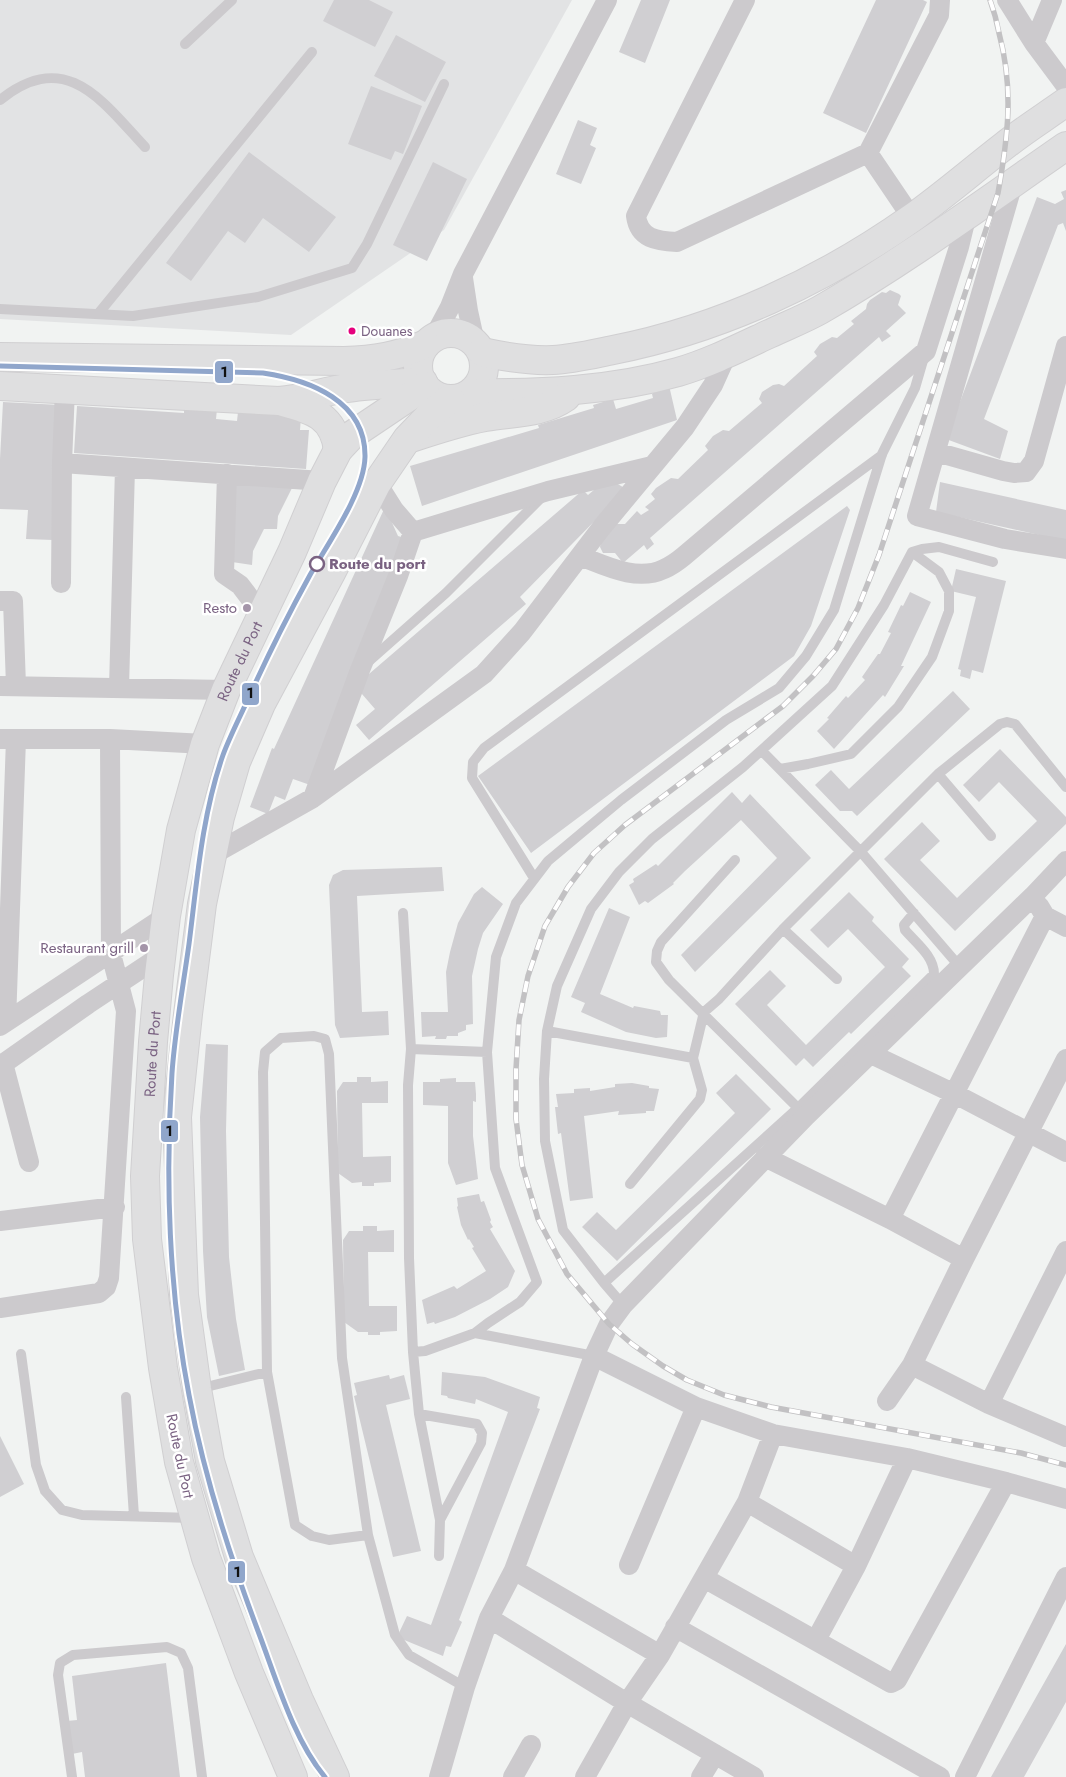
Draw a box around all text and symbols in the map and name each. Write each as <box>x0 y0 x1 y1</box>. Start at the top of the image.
place label: Douanes <box>361 321 413 341</box>
marker: Douanes <box>347 326 357 336</box>
line badge: 1 <box>214 360 234 384</box>
text: 1 <box>220 362 228 382</box>
place label: Route du port <box>329 553 426 575</box>
marker: Route du port <box>309 556 325 572</box>
place label: Resto <box>203 597 237 619</box>
marker: Resto <box>241 602 253 614</box>
street label: Route du Port <box>212 617 268 705</box>
line badge: 1 <box>241 682 260 706</box>
text: 1 <box>246 683 254 703</box>
place label: Restaurant grill <box>40 937 134 959</box>
marker: Restaurant grill <box>138 942 150 954</box>
street label: Route du Port <box>139 1010 167 1098</box>
line badge: 1 <box>160 1119 179 1143</box>
text: 1 <box>165 1121 173 1141</box>
street label: Route du Port <box>160 1412 200 1501</box>
line badge: 1 <box>227 1560 246 1584</box>
text: 1 <box>233 1562 241 1582</box>

